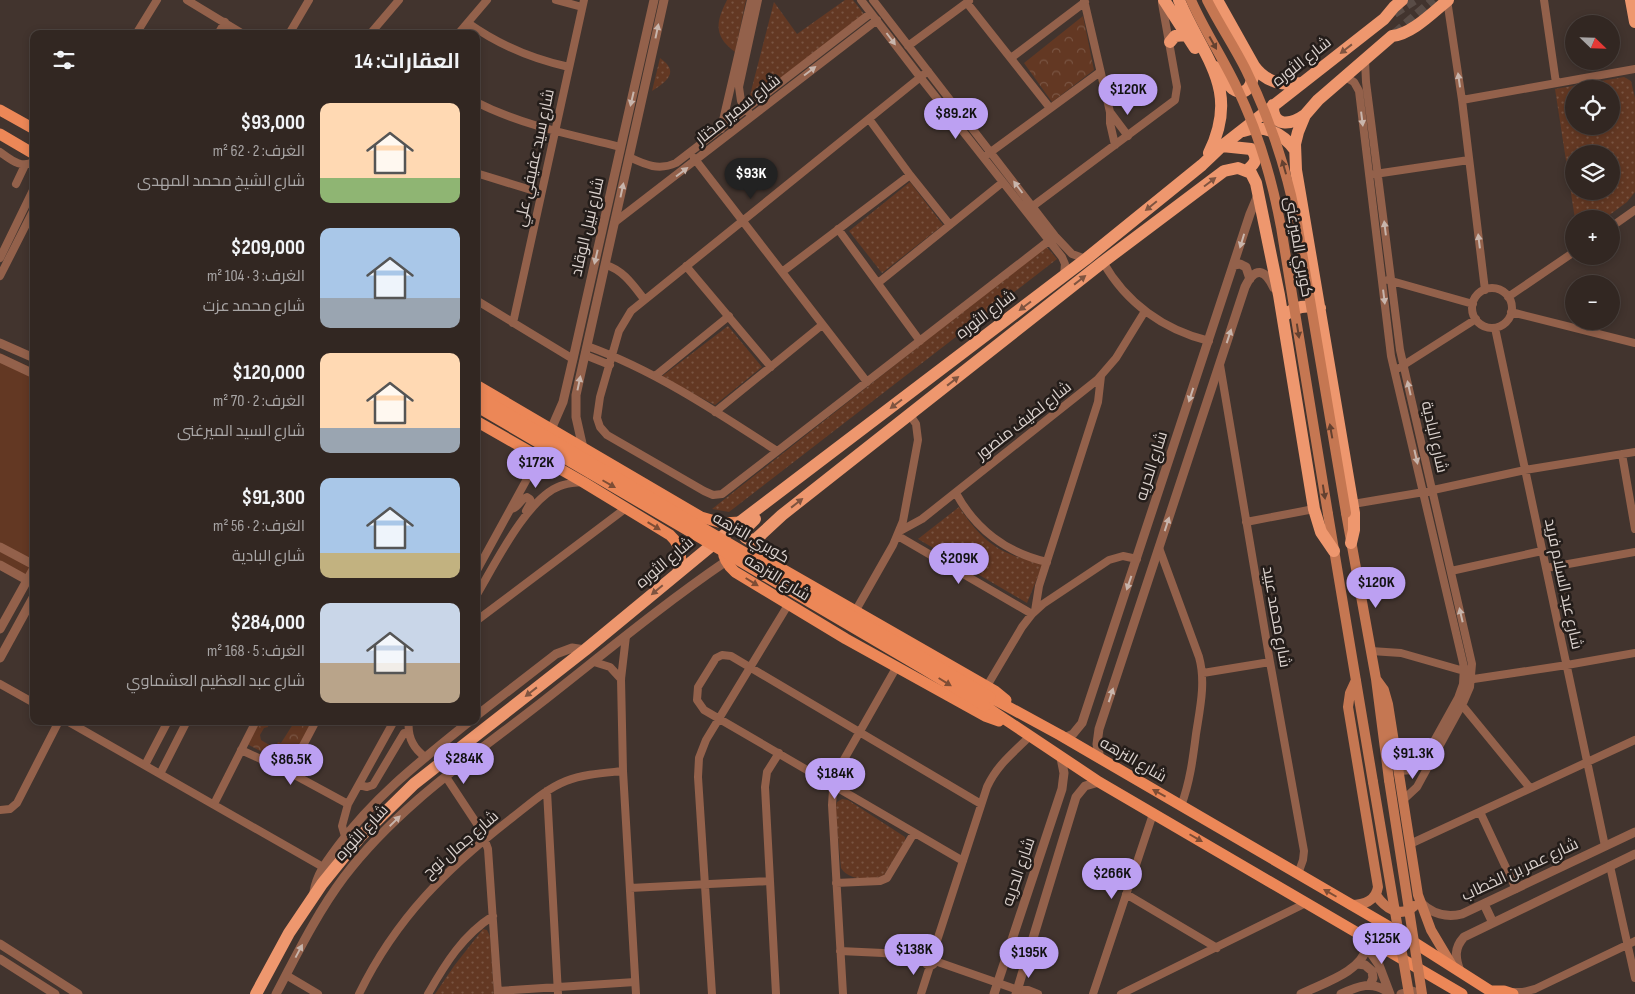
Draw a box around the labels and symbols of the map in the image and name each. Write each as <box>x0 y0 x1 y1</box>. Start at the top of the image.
north arrow <box>1565 15 1620 70</box>
one-way arrow <box>653 24 661 39</box>
one-way arrow <box>886 32 896 46</box>
street label: شارع الثوره <box>1269 33 1336 92</box>
one-way arrow <box>1209 37 1218 50</box>
one-way arrow <box>1340 43 1353 54</box>
one-way arrow <box>803 66 816 77</box>
street label: شارع سمير مختار <box>691 71 785 151</box>
one-way arrow <box>1455 72 1463 88</box>
pin: $120K <box>1093 74 1163 116</box>
street label: شارع سيد عفيفي علي <box>511 87 562 229</box>
one-way arrow <box>628 91 636 106</box>
pin: $89.2K <box>915 98 997 140</box>
one-way arrow <box>1358 111 1366 127</box>
pin: $93K <box>721 158 781 200</box>
one-way arrow <box>1280 160 1288 175</box>
one-way arrow <box>675 166 688 177</box>
street label: شارع نبيل الوقاد <box>567 176 610 279</box>
one-way arrow <box>1203 177 1217 187</box>
one-way arrow <box>1013 181 1024 194</box>
one-way arrow <box>618 183 626 198</box>
street label: كوبري الميرغنى <box>1277 195 1316 299</box>
one-way arrow <box>1145 200 1158 211</box>
one-way arrow <box>1380 219 1388 235</box>
one-way arrow <box>1237 233 1245 248</box>
one-way arrow <box>1475 233 1483 249</box>
one-way arrow <box>592 250 600 265</box>
one-way arrow <box>1073 275 1086 286</box>
street label: شارع الثوره <box>952 286 1020 344</box>
one-way arrow <box>1380 290 1388 306</box>
one-way arrow <box>1018 301 1032 311</box>
one-way arrow <box>1294 324 1302 340</box>
one-way arrow <box>1226 329 1233 344</box>
one-way arrow <box>575 375 583 390</box>
one-way arrow <box>946 376 960 386</box>
street label: شارع لطيف منصور <box>972 378 1076 466</box>
one-way arrow <box>1405 381 1413 396</box>
one-way arrow <box>1187 388 1195 403</box>
one-way arrow <box>889 399 902 409</box>
street label: شارع البادية <box>1416 399 1451 475</box>
one-way arrow <box>1327 422 1335 438</box>
street label: شارع الحريه <box>1132 429 1173 503</box>
pin: $172K <box>501 446 571 489</box>
one-way arrow <box>1412 449 1420 464</box>
one-way arrow <box>601 480 616 488</box>
one-way arrow <box>1321 484 1329 500</box>
one-way arrow <box>791 498 804 509</box>
street label: كوبري النزهه <box>708 508 793 570</box>
one-way arrow <box>1164 516 1171 531</box>
street label: شارع عبد السلام فريد <box>1539 517 1586 651</box>
one-way arrow <box>648 521 661 530</box>
street label: شارع الثوره <box>632 533 698 593</box>
pin: $209K <box>924 542 994 585</box>
street label: شارع النزهه <box>740 550 813 606</box>
street label: شارع محمد عبيد <box>1257 565 1294 669</box>
pin: $120K <box>1341 566 1411 609</box>
one-way arrow <box>1125 575 1132 590</box>
one-way arrow <box>745 578 758 587</box>
one-way arrow <box>651 585 664 596</box>
one-way arrow <box>1457 607 1465 622</box>
one-way arrow <box>938 677 952 686</box>
one-way arrow <box>525 687 538 698</box>
one-way arrow <box>1107 687 1115 702</box>
street label: شارع النزهه <box>1096 733 1170 788</box>
pin: $91.3K <box>1372 738 1454 780</box>
pin: $284K <box>429 742 499 785</box>
pin: $86.5K <box>250 744 332 786</box>
pin: $184K <box>800 758 870 800</box>
one-way arrow <box>1152 789 1165 798</box>
street label: شارع الثوره <box>331 801 393 866</box>
street label: شارع جمال نوح <box>419 807 503 884</box>
one-way arrow <box>388 815 400 827</box>
one-way arrow <box>1189 834 1203 843</box>
street label: شارع الحريه <box>998 835 1041 909</box>
street label: شارع عمر بن الخطاب <box>1458 835 1582 906</box>
pin: $266K <box>1077 858 1147 900</box>
one-way arrow <box>1323 888 1336 897</box>
pin: $125K <box>1347 922 1417 965</box>
pin: $138K <box>879 934 949 976</box>
pin: $195K <box>994 936 1064 979</box>
one-way arrow <box>295 944 303 958</box>

